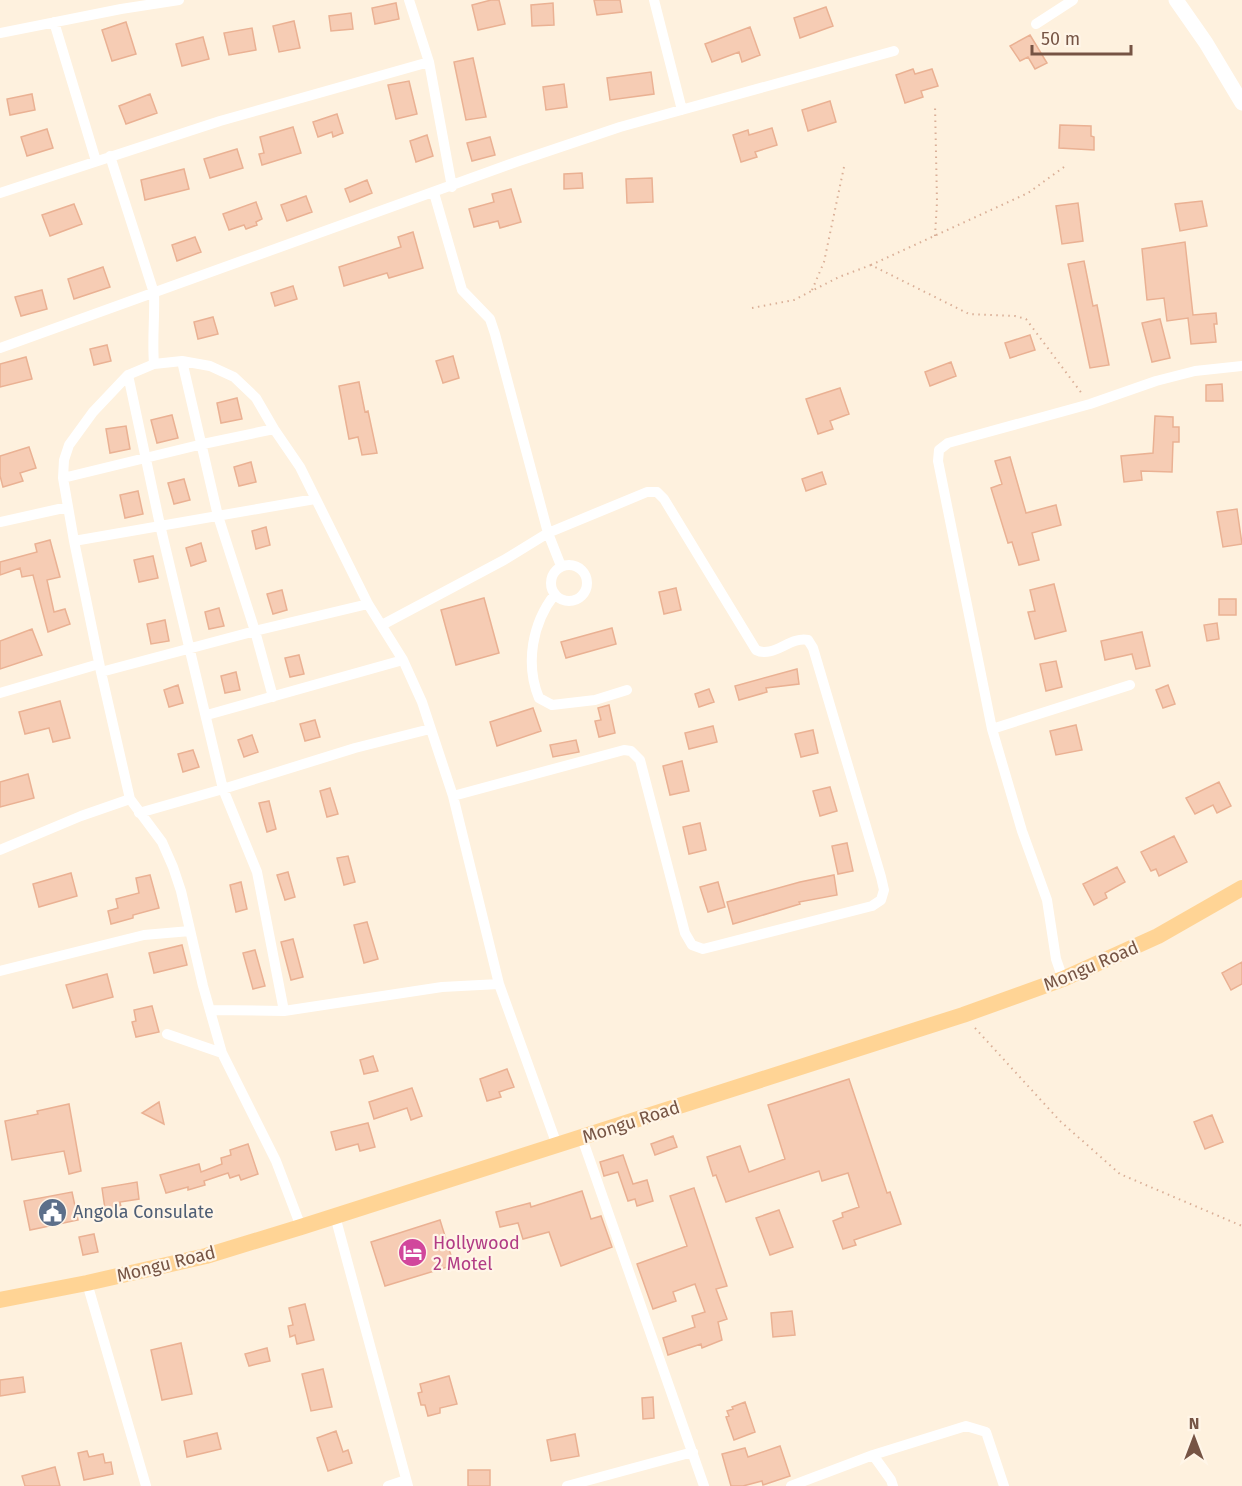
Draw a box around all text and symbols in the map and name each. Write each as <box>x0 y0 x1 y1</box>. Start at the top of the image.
scale bar <box>1032 18 1131 56</box>
text: 50 m <box>1041 28 1080 50</box>
street label: Mongu Road <box>1040 936 1142 996</box>
street label: Mongu Road <box>580 1096 682 1148</box>
public building icon: Angola Consulate <box>36 1196 68 1228</box>
place label: Angola Consulate <box>73 1201 214 1223</box>
place label: Hollywood 2 Motel <box>433 1232 520 1275</box>
hotel icon: Hollywood 2 Motel <box>396 1237 428 1269</box>
street label: Mongu Road <box>114 1241 218 1287</box>
north arrow <box>1164 1408 1224 1468</box>
text: N <box>1189 1414 1199 1433</box>

